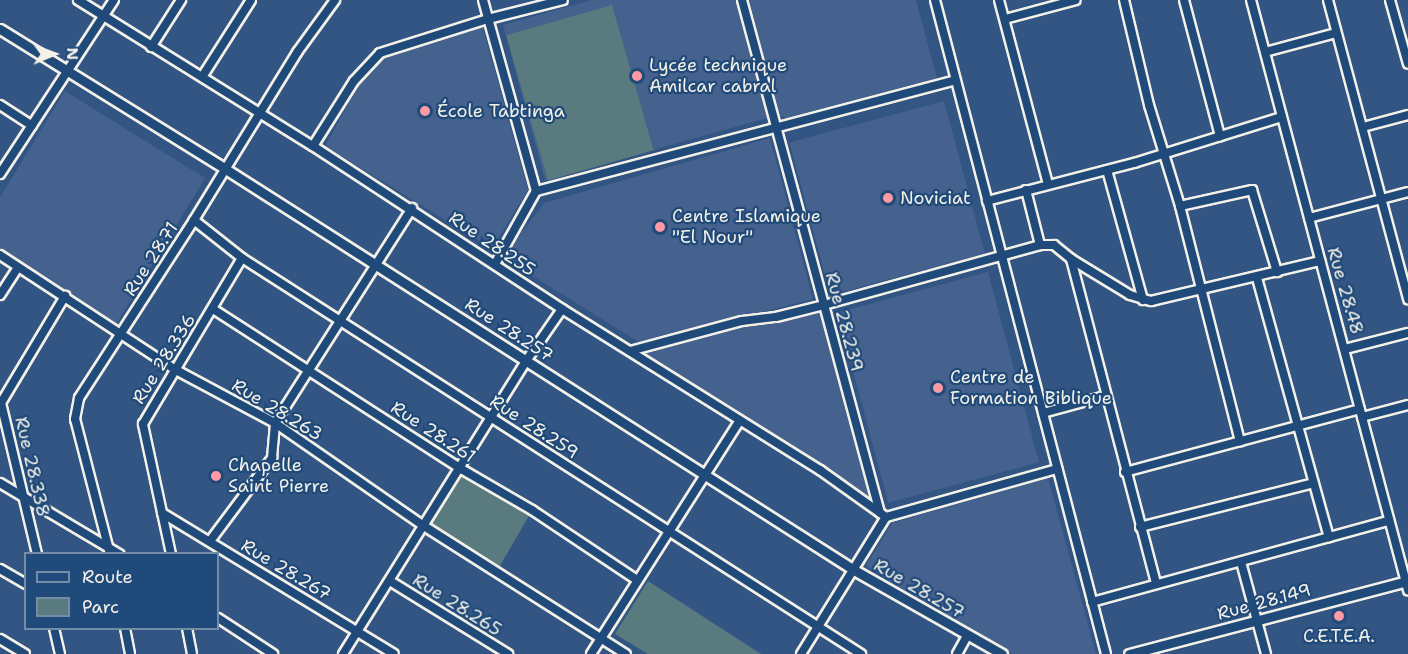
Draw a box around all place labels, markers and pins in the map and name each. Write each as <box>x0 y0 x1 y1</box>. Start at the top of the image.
place label: Lycée technique Amilcar cabral <box>649 55 787 98</box>
marker: Lycée technique Amilcar cabral <box>630 69 644 83</box>
place label: École Tabtinga <box>437 100 565 122</box>
marker: École Tabtinga <box>418 104 432 118</box>
place label: Noviciat <box>900 187 971 209</box>
marker: Noviciat <box>881 191 895 205</box>
place label: Centre Islamique "El Nour" <box>672 206 821 248</box>
marker: Centre Islamique "El Nour" <box>653 220 667 234</box>
place label: Centre de Formation Biblique <box>950 367 1112 410</box>
marker: Centre de Formation Biblique <box>931 381 945 395</box>
place label: Chapelle Saint Pierre <box>228 455 329 498</box>
marker: Chapelle Saint Pierre <box>209 469 223 483</box>
marker: C.E.T.E.A. <box>1332 609 1346 623</box>
place label: C.E.T.E.A. <box>1303 625 1375 647</box>

